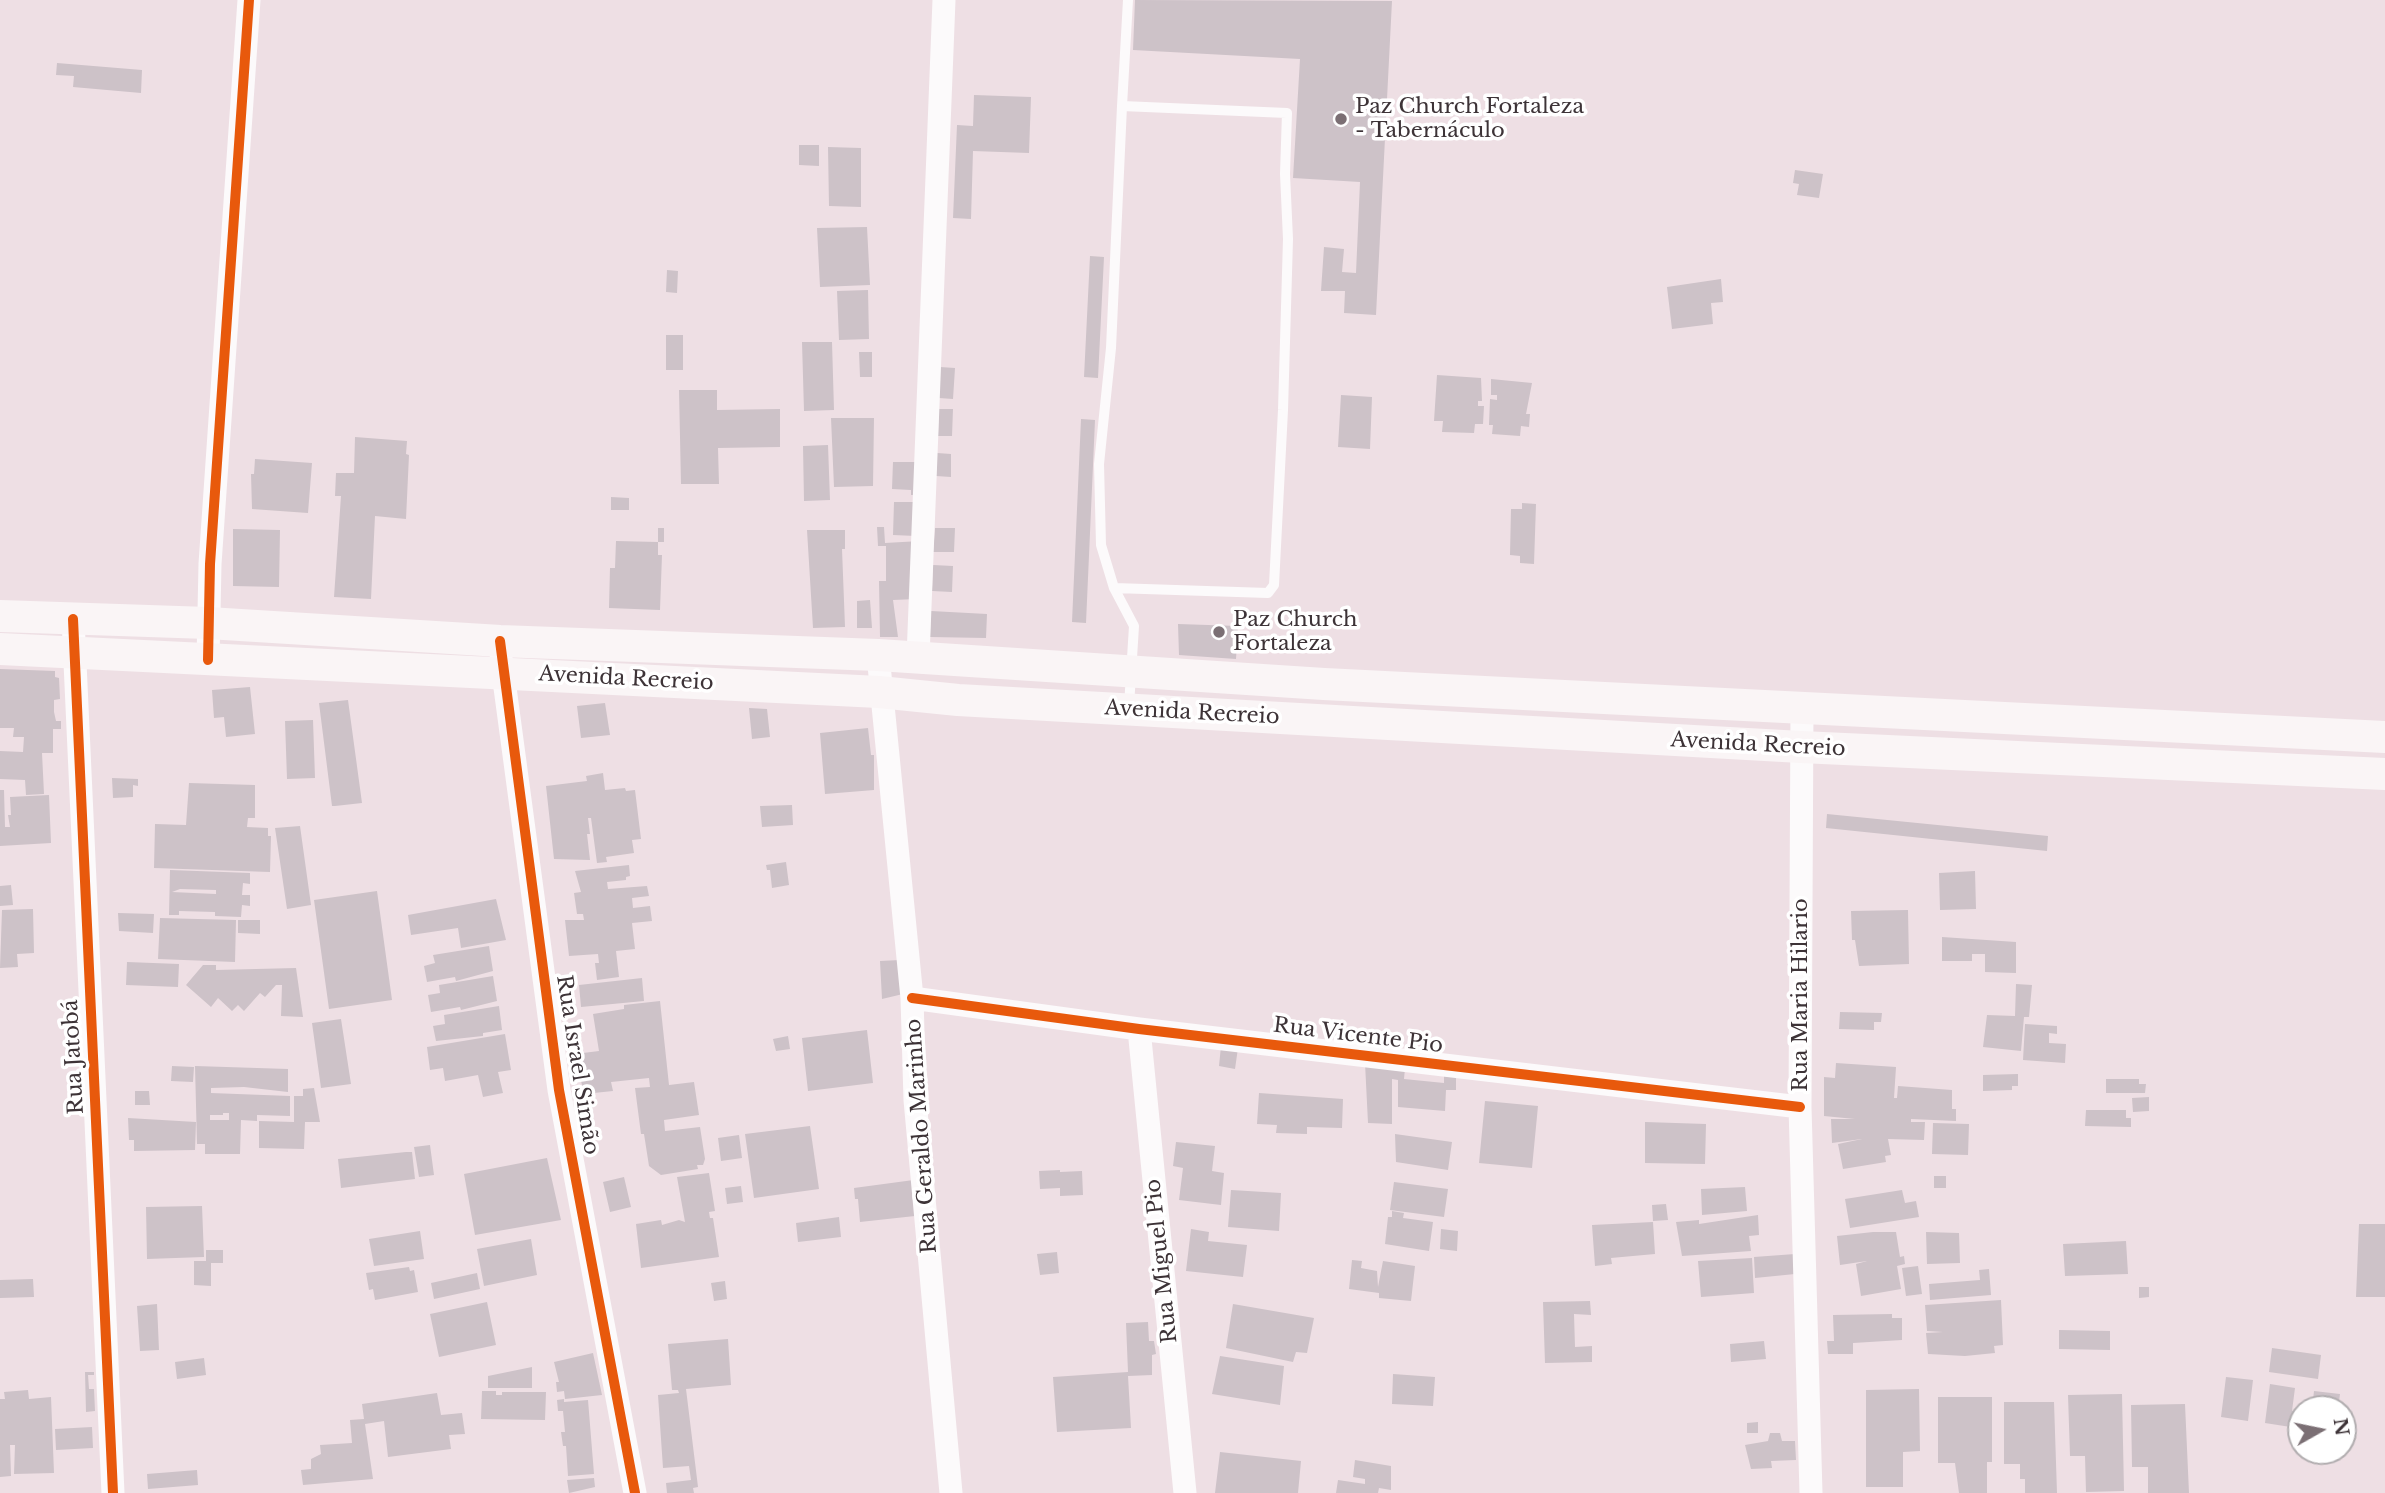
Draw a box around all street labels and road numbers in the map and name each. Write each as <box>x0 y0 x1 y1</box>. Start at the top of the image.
street label: Avenida Recreio <box>538 662 714 696</box>
street label: Avenida Recreio <box>1104 696 1280 730</box>
street label: Avenida Recreio <box>1670 728 1846 762</box>
street label: Rua Maria Hilario <box>1788 898 1814 1092</box>
street label: Rua Israel Simão <box>550 973 604 1157</box>
street label: Rua Jatobá <box>58 999 90 1115</box>
street label: Rua Vicente Pio <box>1272 1013 1444 1059</box>
street label: Rua Geraldo Marinho <box>901 1018 943 1254</box>
street label: Rua Miguel Pio <box>1141 1178 1183 1344</box>

